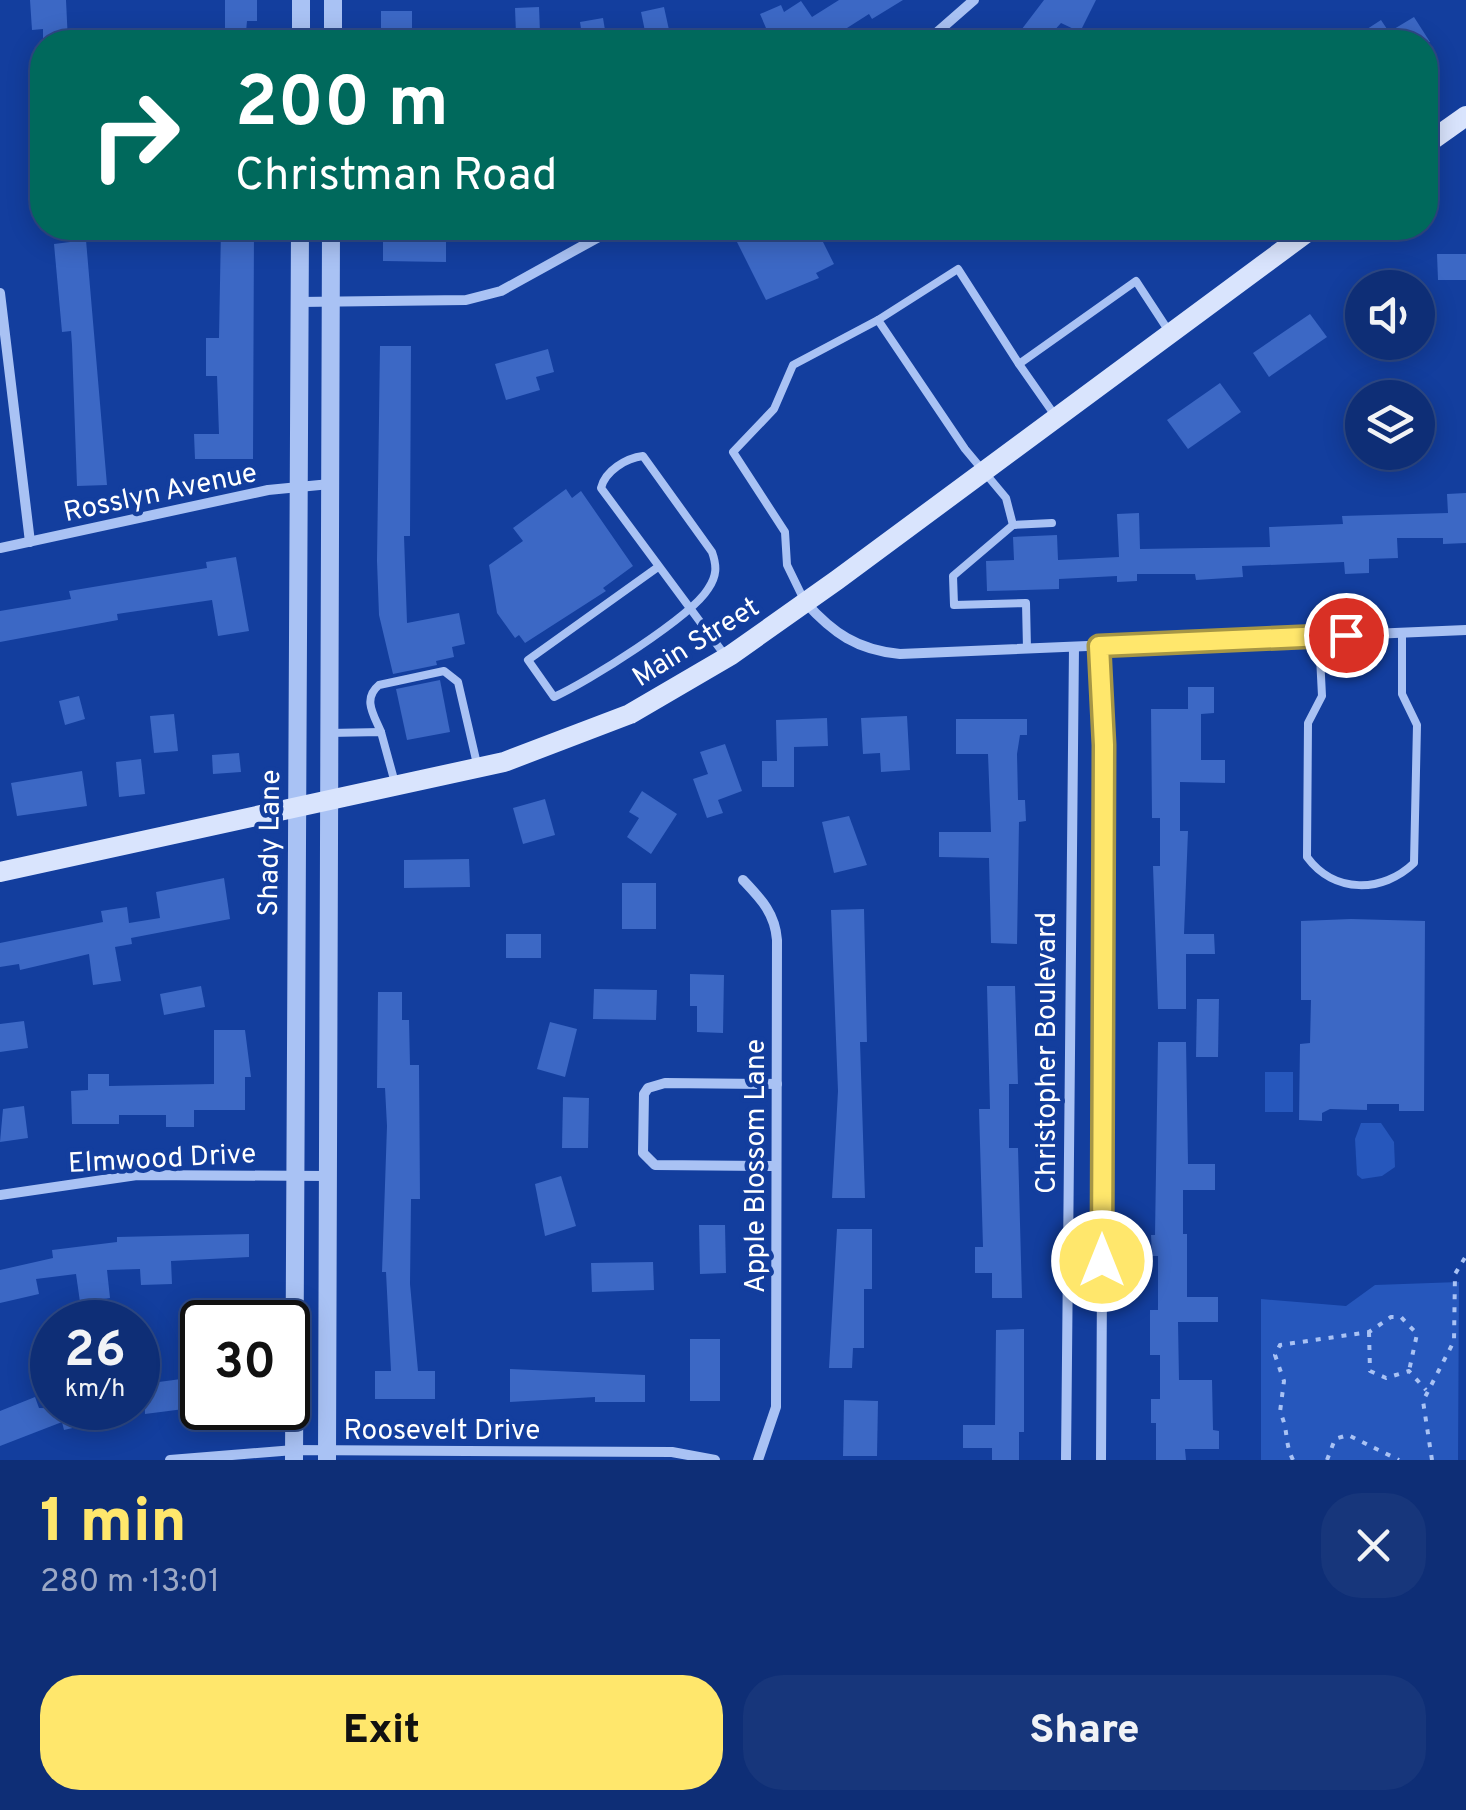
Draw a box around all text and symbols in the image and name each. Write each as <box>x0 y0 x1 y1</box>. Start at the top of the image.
text: 200 m <box>235 62 449 151</box>
icon: right <box>70 70 200 200</box>
text: Christman Road <box>235 149 557 206</box>
map controls <box>1345 270 1435 470</box>
button: sound <box>1345 270 1435 360</box>
button: layers <box>1345 380 1435 470</box>
street label: Rosslyn Avenue <box>61 456 261 532</box>
street label: Main Street <box>626 590 767 697</box>
pin <box>1304 593 1389 678</box>
icon: arrive <box>1319 608 1374 663</box>
street label: Shady Lane <box>252 769 290 917</box>
street label: Christopher Boulevard <box>1030 912 1066 1194</box>
street label: Apple Blossom Lane <box>739 1039 775 1293</box>
street label: Elmwood Drive <box>67 1137 257 1183</box>
position arrow <box>1050 1209 1154 1313</box>
speed limit sign: 30 <box>180 1300 310 1430</box>
text: 26 <box>64 1321 126 1384</box>
text: km/h <box>65 1374 125 1406</box>
street label: Roosevelt Drive <box>344 1414 540 1450</box>
text: 1 min <box>40 1487 187 1563</box>
button: close <box>1321 1493 1426 1598</box>
text: 280 m · 13:01 <box>40 1563 220 1603</box>
button: Exit <box>40 1675 723 1790</box>
button: Share <box>743 1675 1426 1790</box>

